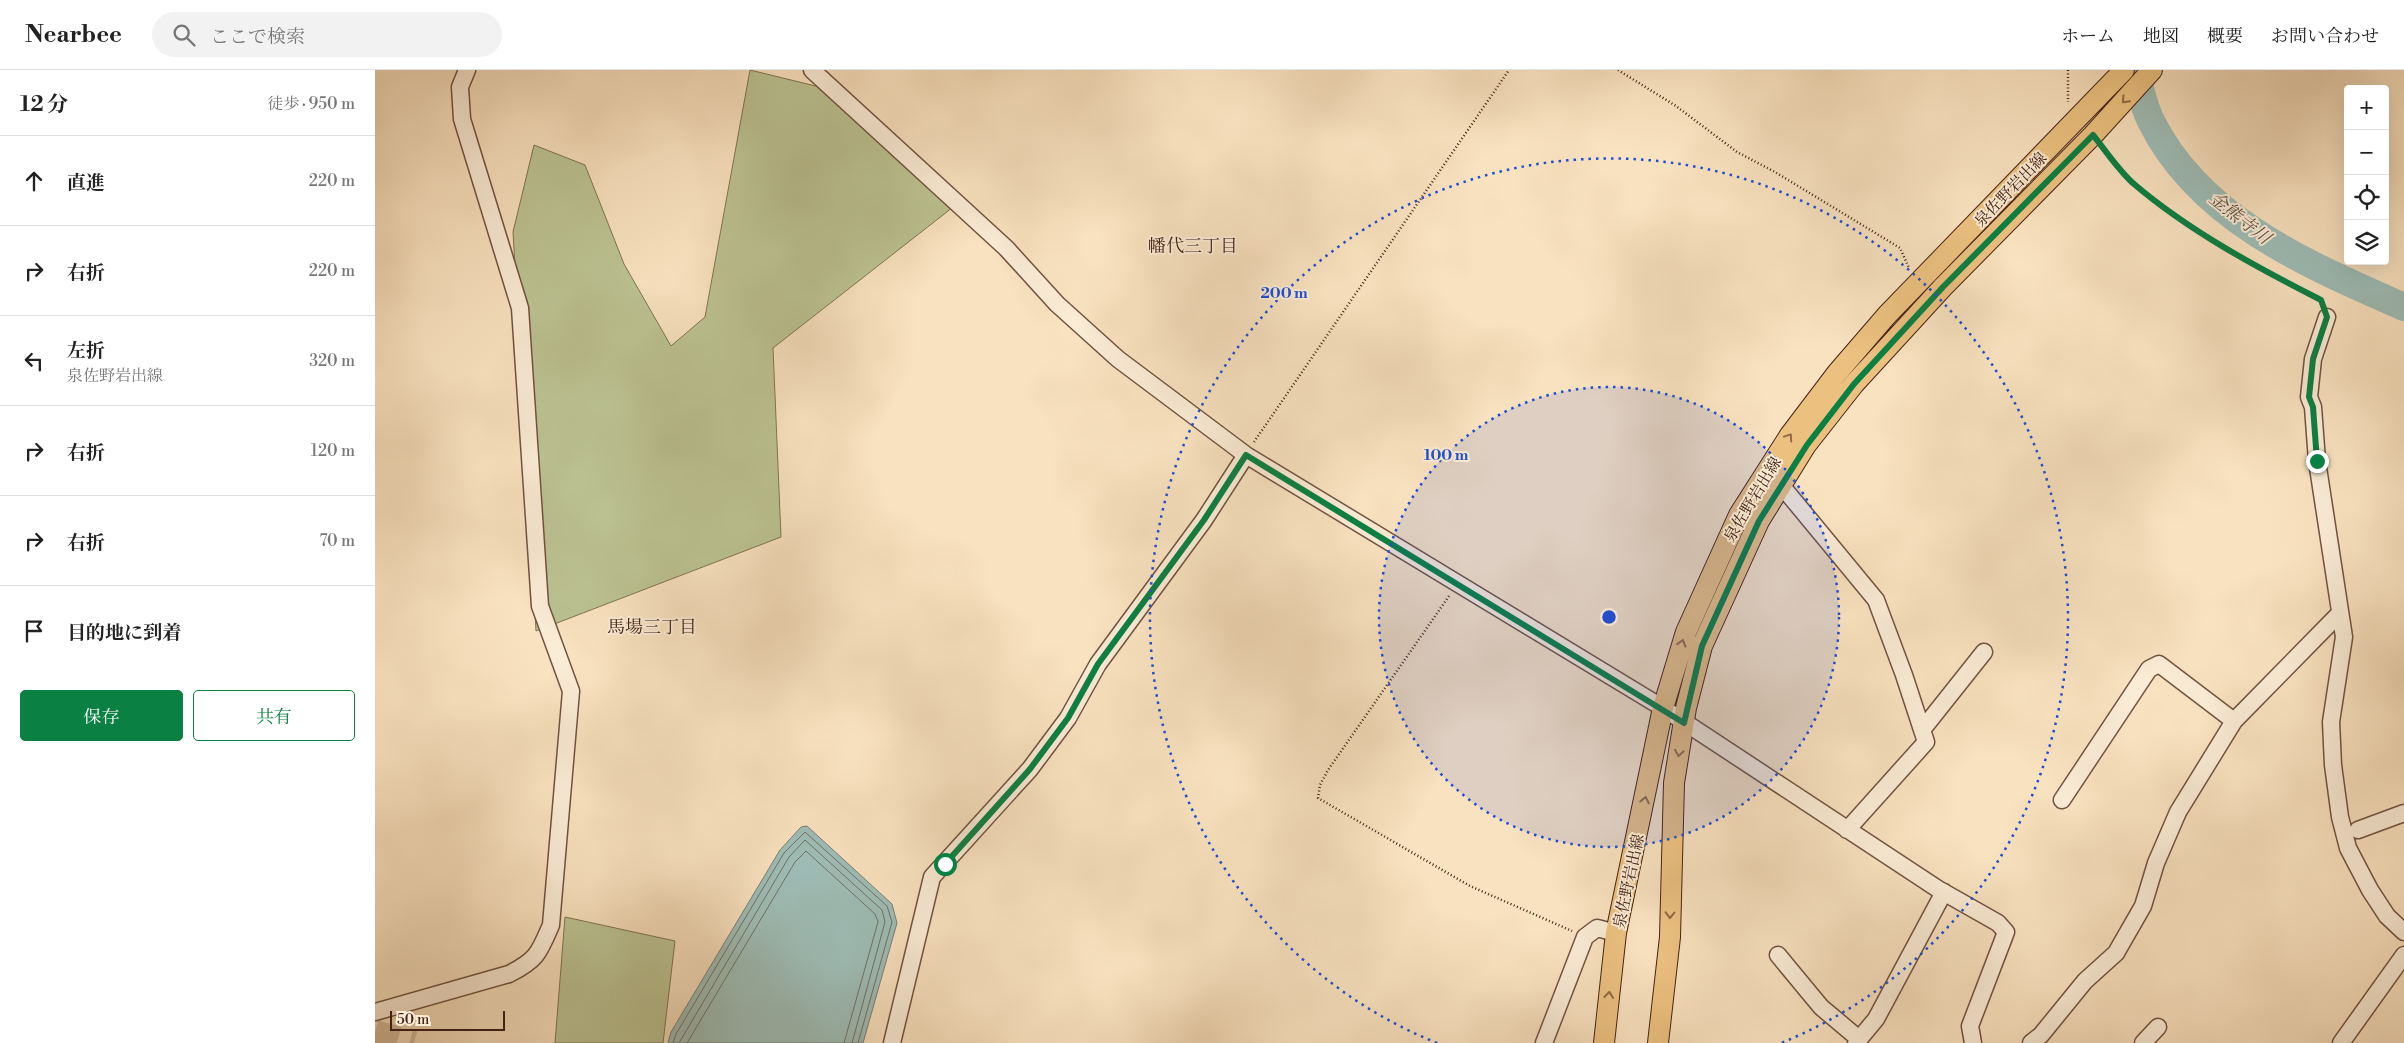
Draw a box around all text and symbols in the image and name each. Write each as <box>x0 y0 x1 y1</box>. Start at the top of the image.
search box <box>152 12 502 57</box>
text: Nearbee <box>25 20 122 50</box>
icon: search <box>170 21 198 49</box>
text: ここで検索 <box>210 25 305 49</box>
text: ホーム <box>2061 25 2115 48</box>
text: 地図 <box>2143 25 2179 48</box>
text: 概要 <box>2207 25 2243 48</box>
text: お問い合わせ <box>2271 25 2379 48</box>
map controls <box>2344 85 2389 265</box>
button: + <box>2344 85 2389 130</box>
text: 12 分 <box>20 92 68 118</box>
text: 徒歩 · 950 m <box>267 94 355 114</box>
one-way arrow <box>2122 94 2131 103</box>
button: − <box>2344 130 2389 175</box>
street label: 泉佐野岩出線 <box>1970 148 2051 231</box>
icon: ahead <box>20 167 48 195</box>
text: 直進 <box>67 171 105 195</box>
text: 220 m <box>309 171 355 191</box>
button: locate <box>2344 175 2389 220</box>
water label: 金熊寺川 <box>2204 187 2277 251</box>
button: layers <box>2344 220 2389 265</box>
district label: 幡代三丁目 <box>1148 235 1238 258</box>
icon: right <box>20 257 48 285</box>
text: 右折 <box>67 261 105 285</box>
text: 220 m <box>309 261 355 281</box>
text: 200 m <box>1260 284 1308 303</box>
text: 左折 <box>67 339 105 363</box>
icon: left <box>20 347 48 375</box>
text: 320 m <box>309 351 355 371</box>
text: 泉佐野岩出線 <box>67 366 163 386</box>
one-way arrow <box>1783 433 1792 443</box>
icon: right <box>20 437 48 465</box>
text: 右折 <box>67 441 105 465</box>
text: 120 m <box>311 441 355 461</box>
text: 100 m <box>1424 446 1469 465</box>
route end <box>2306 450 2329 473</box>
street label: 泉佐野岩出線 <box>1720 453 1786 546</box>
icon: right <box>20 527 48 555</box>
text: 右折 <box>67 531 105 555</box>
text: 70 m <box>319 531 355 551</box>
centre of rings <box>1600 608 1618 626</box>
district label: 馬場三丁目 <box>607 616 697 639</box>
icon: arrive <box>20 617 48 645</box>
text: 目的地に到着 <box>67 621 181 645</box>
one-way arrow <box>1677 639 1687 647</box>
button: 保存 <box>20 690 183 741</box>
button: 共有 <box>193 690 355 741</box>
one-way arrow <box>1674 749 1684 758</box>
one-way arrow <box>1639 796 1650 805</box>
street label: 泉佐野岩出線 <box>1609 832 1649 930</box>
route start <box>934 853 957 876</box>
one-way arrow <box>1665 912 1675 920</box>
one-way arrow <box>1604 990 1615 998</box>
scale bar <box>390 1008 505 1031</box>
text: 50 m <box>397 1011 429 1029</box>

